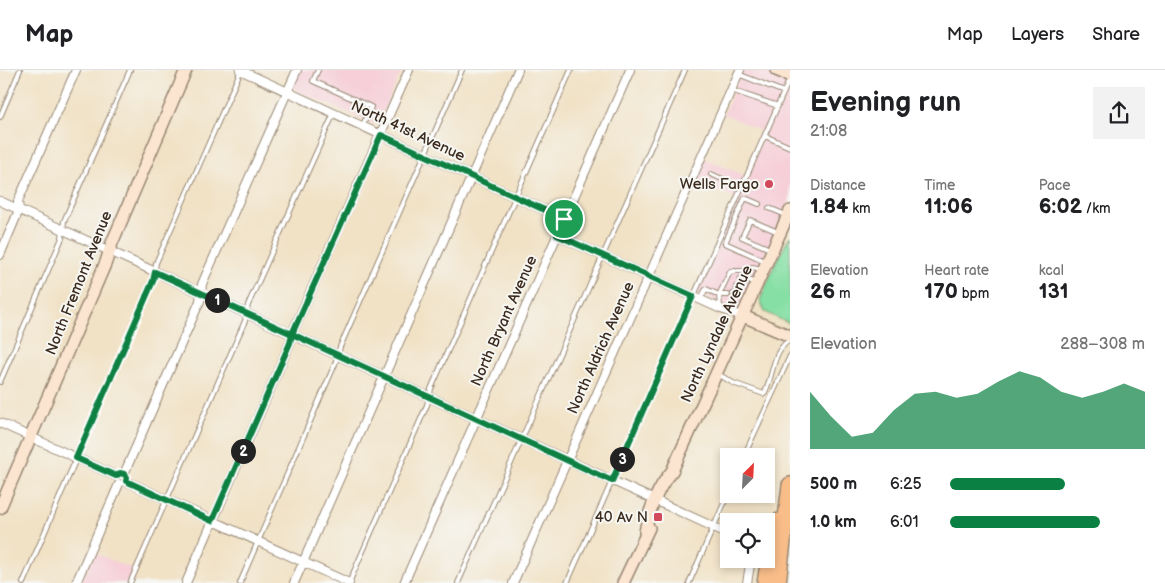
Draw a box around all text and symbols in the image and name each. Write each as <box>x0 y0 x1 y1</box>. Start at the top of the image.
text: Map <box>25 20 73 49</box>
text: Map <box>947 24 983 45</box>
text: Layers <box>1011 24 1064 45</box>
text: Share <box>1092 24 1140 45</box>
text: Evening run <box>810 86 961 119</box>
button: share <box>1093 87 1145 139</box>
street label: North 41st Avenue <box>348 96 468 166</box>
text: 21:08 <box>810 122 847 141</box>
place label: Wells Fargo <box>680 175 759 194</box>
text: Distance <box>810 177 866 194</box>
text: Time <box>924 177 955 194</box>
text: Pace <box>1039 177 1071 194</box>
marker: Wells Fargo <box>763 178 775 190</box>
text: 1.84 <box>810 194 848 219</box>
text: 11:06 <box>924 194 973 219</box>
text: 6:02 <box>1039 194 1082 219</box>
pin <box>543 198 585 240</box>
text: km <box>848 200 871 217</box>
text: /km <box>1082 200 1111 217</box>
icon: arrive <box>550 205 578 233</box>
street label: North Fremont Avenue <box>41 208 117 358</box>
street label: North Bryant Avenue <box>467 253 541 389</box>
street label: North Lyndale Avenue <box>677 262 757 406</box>
text: Elevation <box>810 262 868 279</box>
text: Heart rate <box>924 262 989 279</box>
text: kcal <box>1039 262 1064 279</box>
street label: North Aldrich Avenue <box>563 279 639 417</box>
text: 26 <box>810 279 835 304</box>
text: 170 <box>924 279 958 304</box>
text: 131 <box>1039 279 1069 304</box>
text: m <box>835 285 851 302</box>
text: bpm <box>958 285 989 302</box>
pin: 1 <box>204 288 230 312</box>
text: 1 <box>215 292 220 309</box>
text: Elevation <box>810 335 877 354</box>
text: 288–308 m <box>1060 335 1145 354</box>
pin: 2 <box>230 438 256 464</box>
text: 2 <box>239 443 248 460</box>
pin: 3 <box>610 446 634 472</box>
north arrow <box>720 448 775 502</box>
map controls <box>720 448 775 568</box>
text: 3 <box>618 451 627 468</box>
text: 500 m <box>810 475 857 494</box>
text: 6:25 <box>890 475 922 494</box>
place label: 40 Av N <box>595 508 648 527</box>
marker: 40 Av N <box>652 511 664 523</box>
button: locate <box>720 513 775 568</box>
text: 1.0 km <box>810 513 857 532</box>
text: 6:01 <box>890 513 919 532</box>

